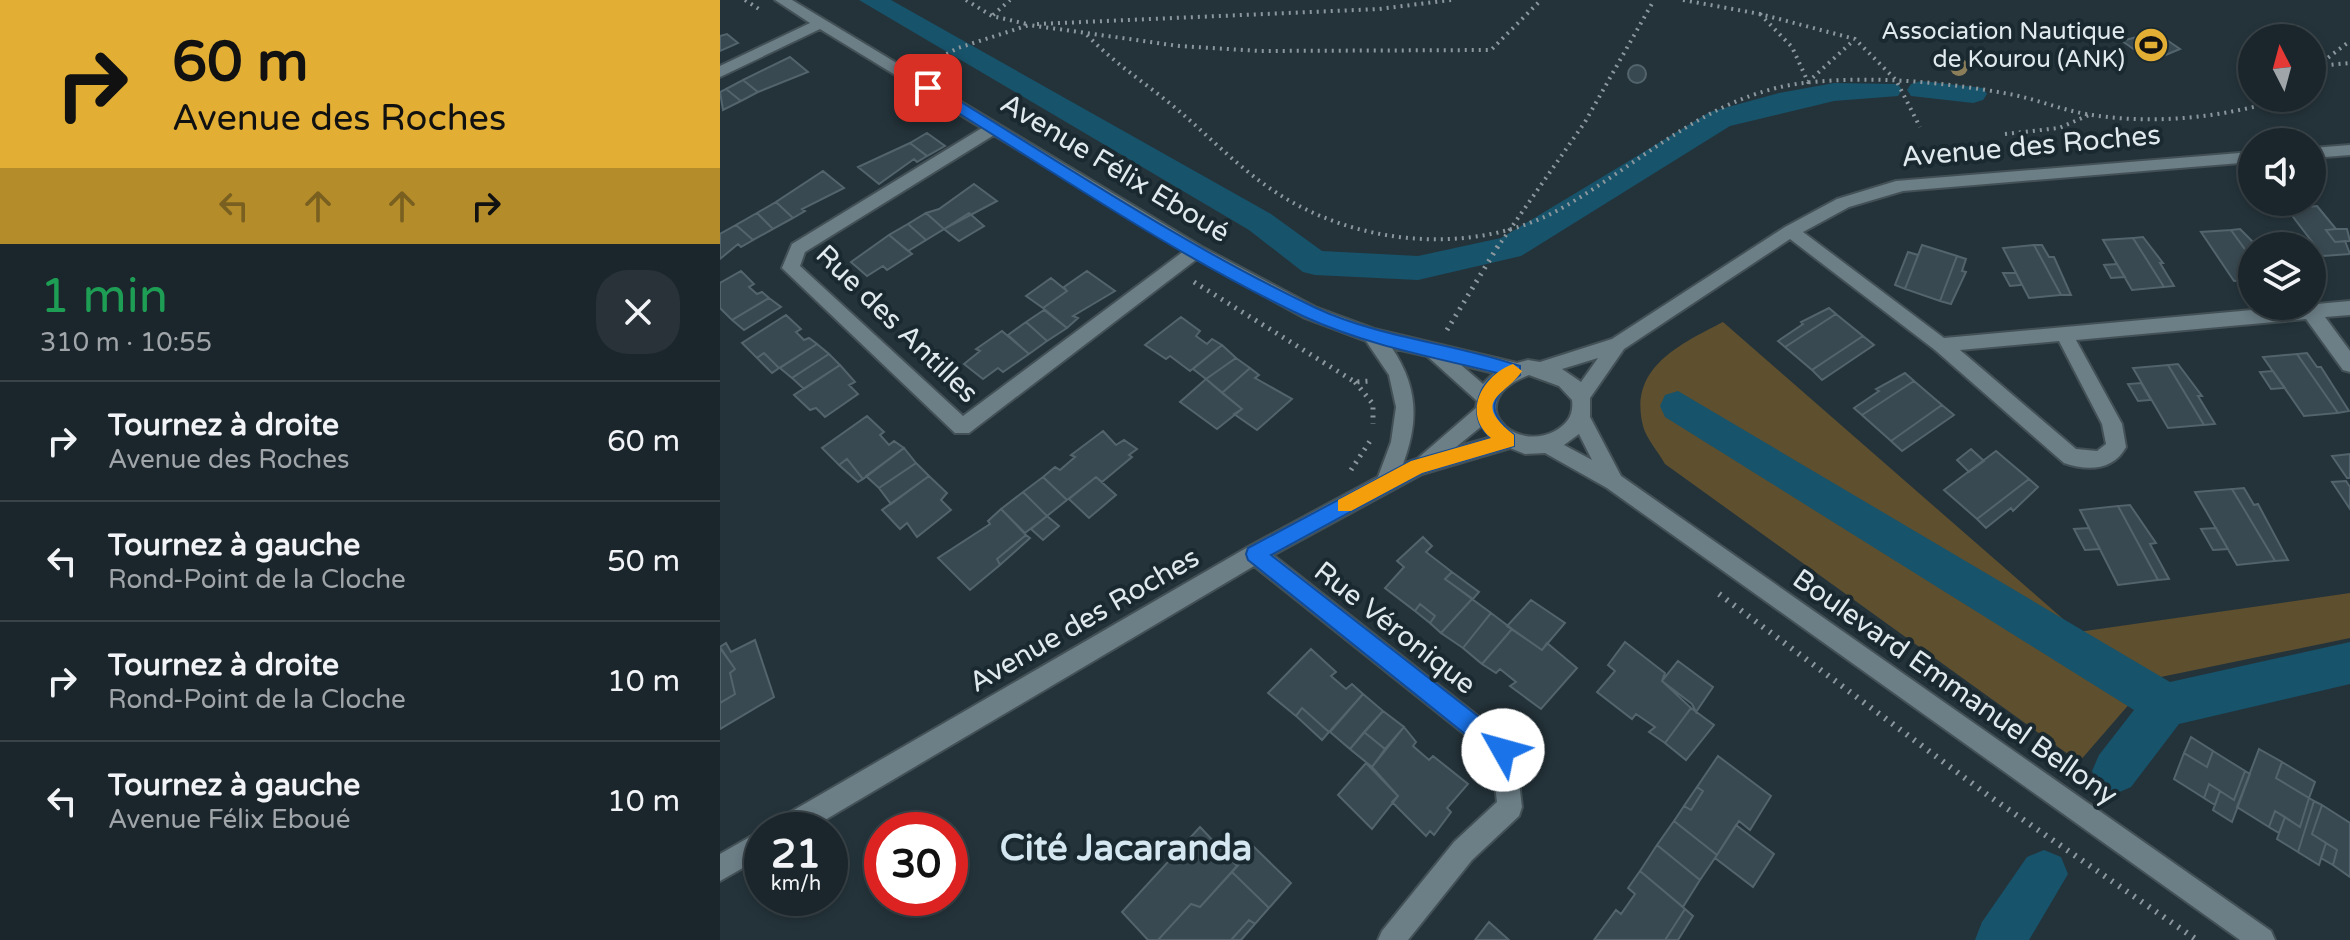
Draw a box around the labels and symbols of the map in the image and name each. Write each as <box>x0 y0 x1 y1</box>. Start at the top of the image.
place label: Association Nautique de Kourou (ANK) <box>1881 17 2125 74</box>
north arrow <box>2238 24 2326 112</box>
sports icon: Association Nautique de Kourou (ANK) <box>2132 26 2170 64</box>
pin <box>894 54 962 122</box>
street label: Avenue Félix Eboué <box>994 86 1236 250</box>
street label: Avenue des Roches <box>1900 118 2162 174</box>
street label: Rue des Antilles <box>809 238 985 410</box>
street label: Avenue des Roches <box>963 540 1205 700</box>
street label: Rue Véronique <box>1307 554 1483 702</box>
street label: Boulevard Emmanuel Bellony <box>1786 562 2124 812</box>
position arrow <box>1461 708 1545 792</box>
speed limit sign: 30 <box>864 812 968 916</box>
district label: Cité Jacaranda <box>1000 827 1252 870</box>

